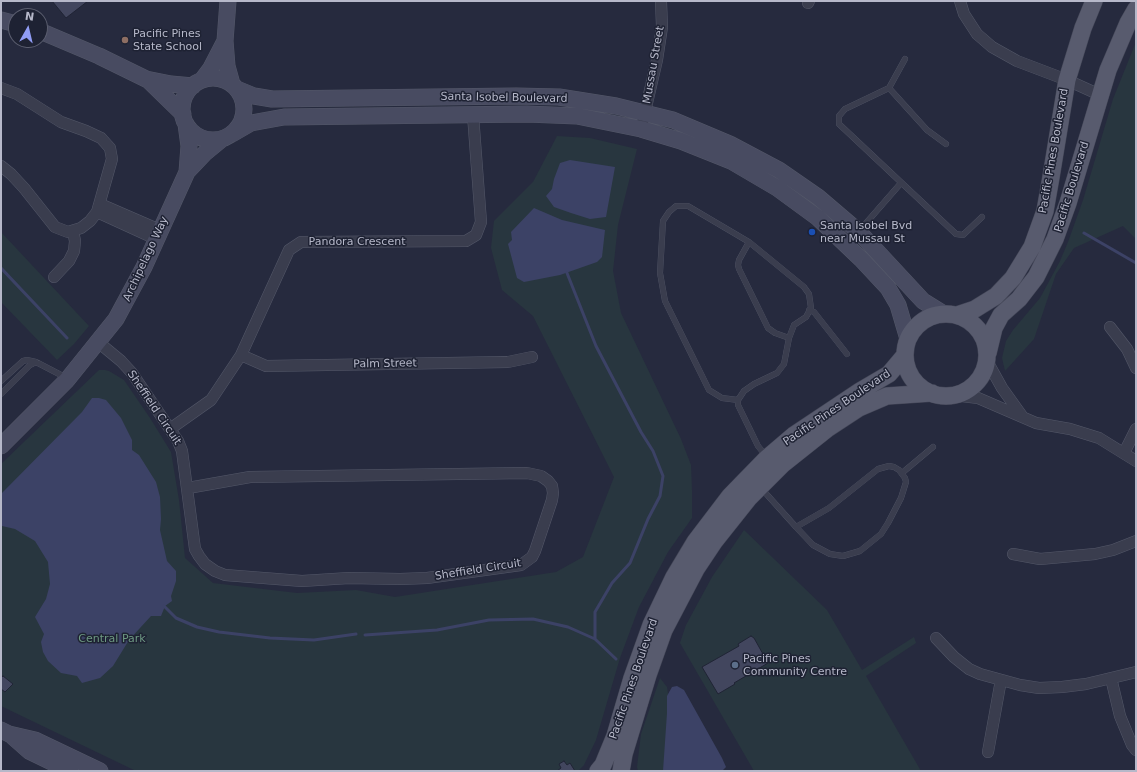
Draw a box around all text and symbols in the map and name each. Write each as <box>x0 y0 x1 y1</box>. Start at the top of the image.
north arrow <box>8 8 48 48</box>
text: N <box>24 10 35 24</box>
street label: Mussau Street <box>641 25 667 105</box>
place label: Pacific Pines State School <box>133 27 202 53</box>
marker: Pacific Pines State School <box>120 35 130 45</box>
street label: Pacific Pines Boulevard <box>1037 88 1071 214</box>
street label: Santa Isobel Boulevard <box>440 90 568 106</box>
street label: Pacific Boulevard <box>1052 140 1092 234</box>
street label: Archipelago Way <box>121 214 171 304</box>
place label: Santa Isobel Bvd near Mussau St <box>820 219 912 245</box>
marker: Santa Isobel Bvd near Mussau St <box>807 227 817 237</box>
street label: Pandora Crescent <box>309 235 405 249</box>
street label: Palm Street <box>353 357 417 371</box>
street label: Pacific Pines Boulevard <box>781 367 893 449</box>
street label: Sheffield Circuit <box>124 368 184 448</box>
street label: Sheffield Circuit <box>434 557 522 583</box>
street label: Pacific Pines Boulevard <box>607 617 661 741</box>
park label: Central Park <box>78 632 146 646</box>
place label: Pacific Pines Community Centre <box>743 652 847 678</box>
marker: Pacific Pines Community Centre <box>730 660 740 670</box>

